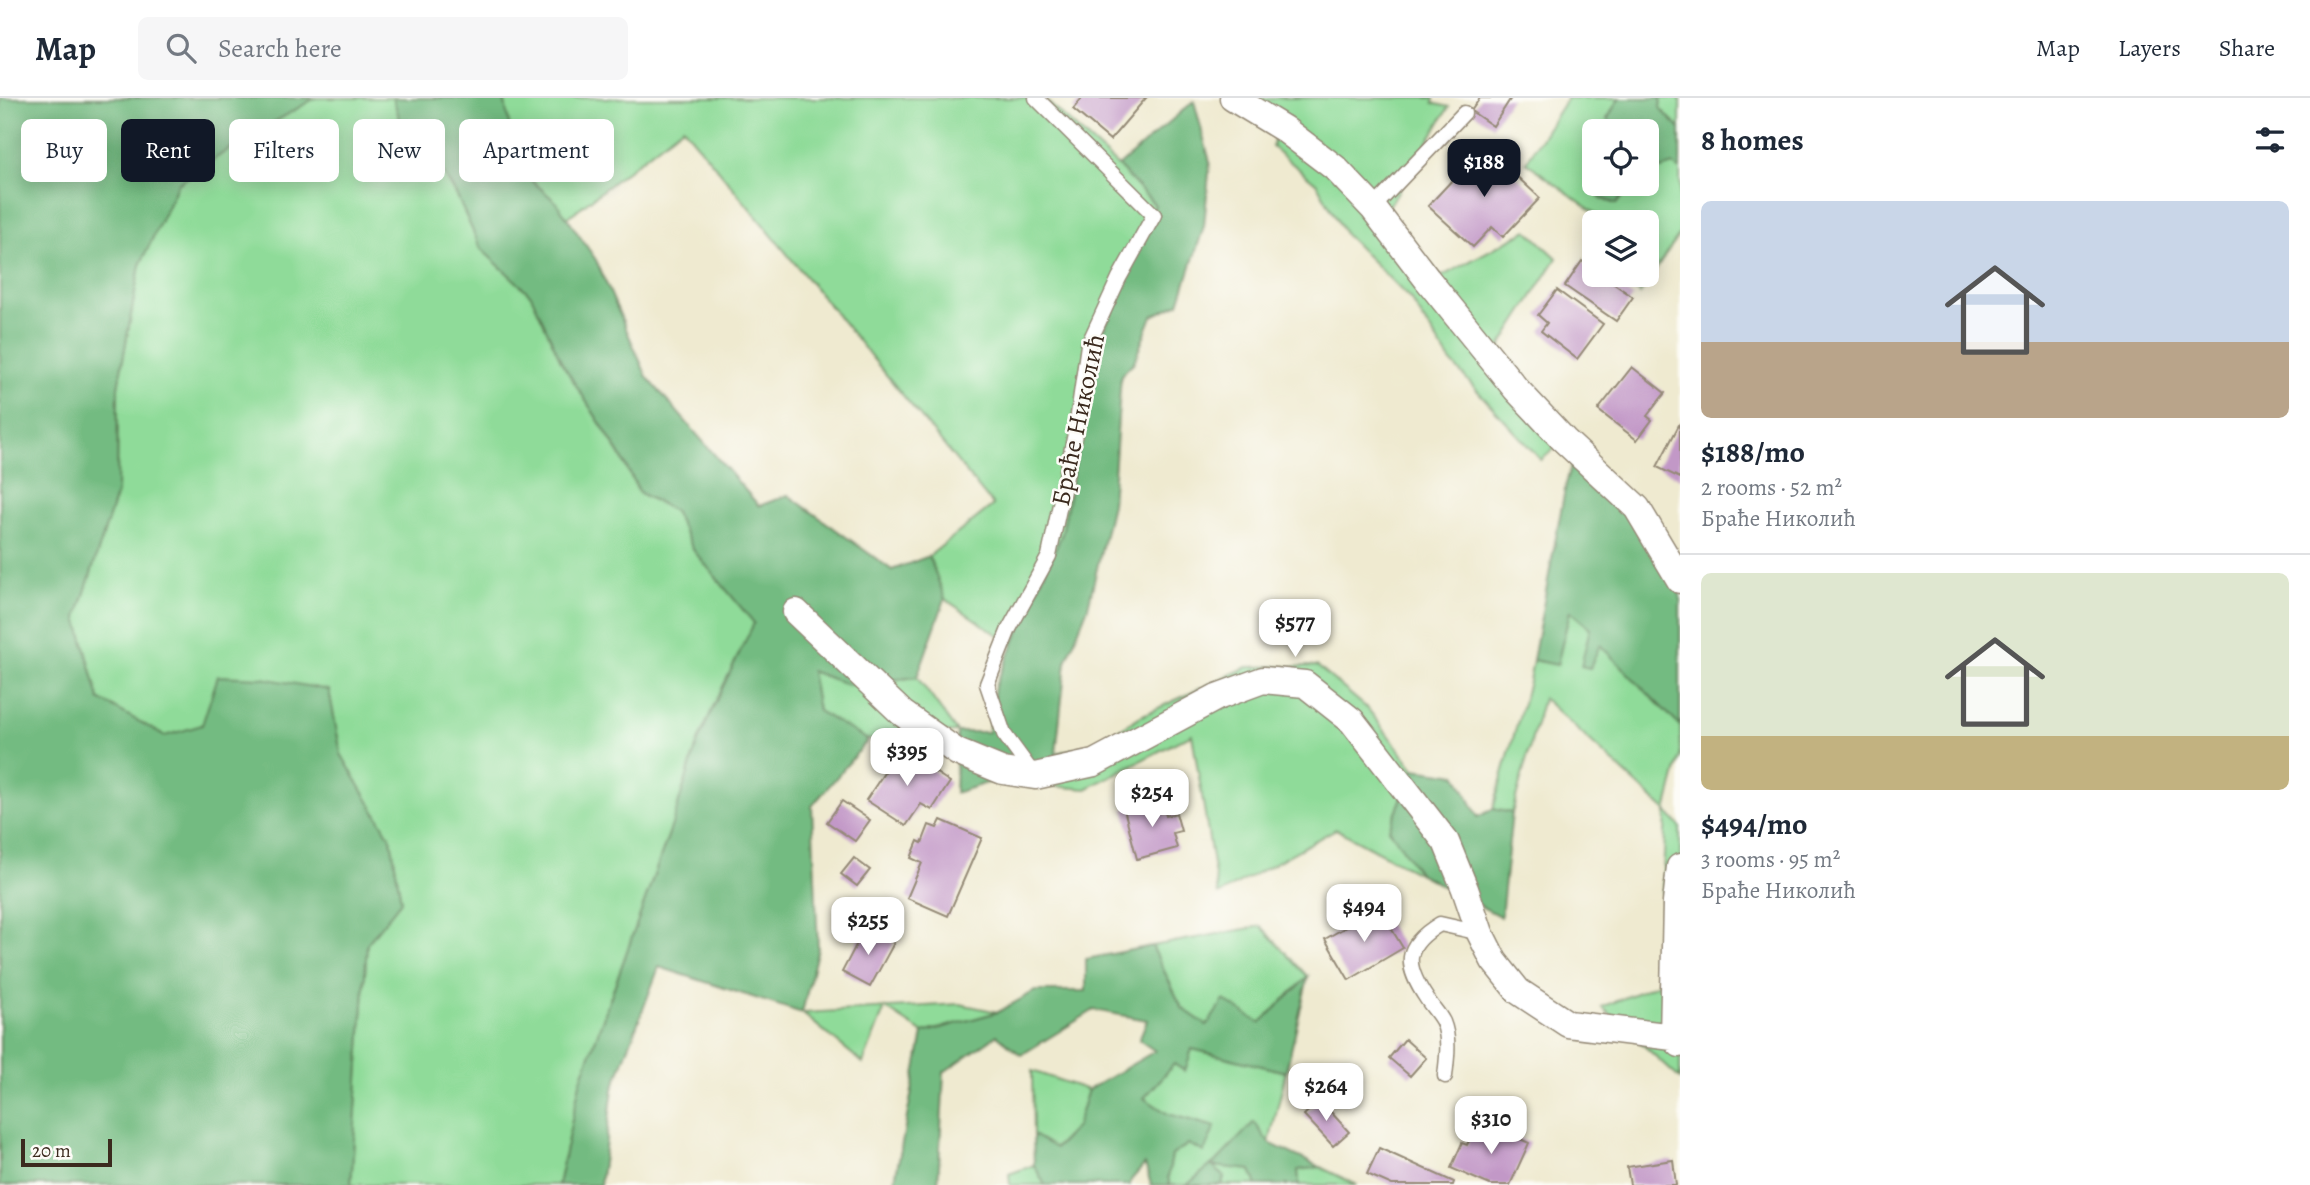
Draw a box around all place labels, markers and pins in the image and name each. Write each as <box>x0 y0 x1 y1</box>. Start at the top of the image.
pin: $188 <box>1443 140 1525 199</box>
pin: $577 <box>1254 600 1336 659</box>
pin: $395 <box>866 728 948 788</box>
pin: $254 <box>1111 770 1193 829</box>
pin: $494 <box>1323 884 1405 944</box>
pin: $255 <box>827 898 909 957</box>
pin: $264 <box>1285 1063 1367 1123</box>
pin: $310 <box>1450 1096 1532 1156</box>

